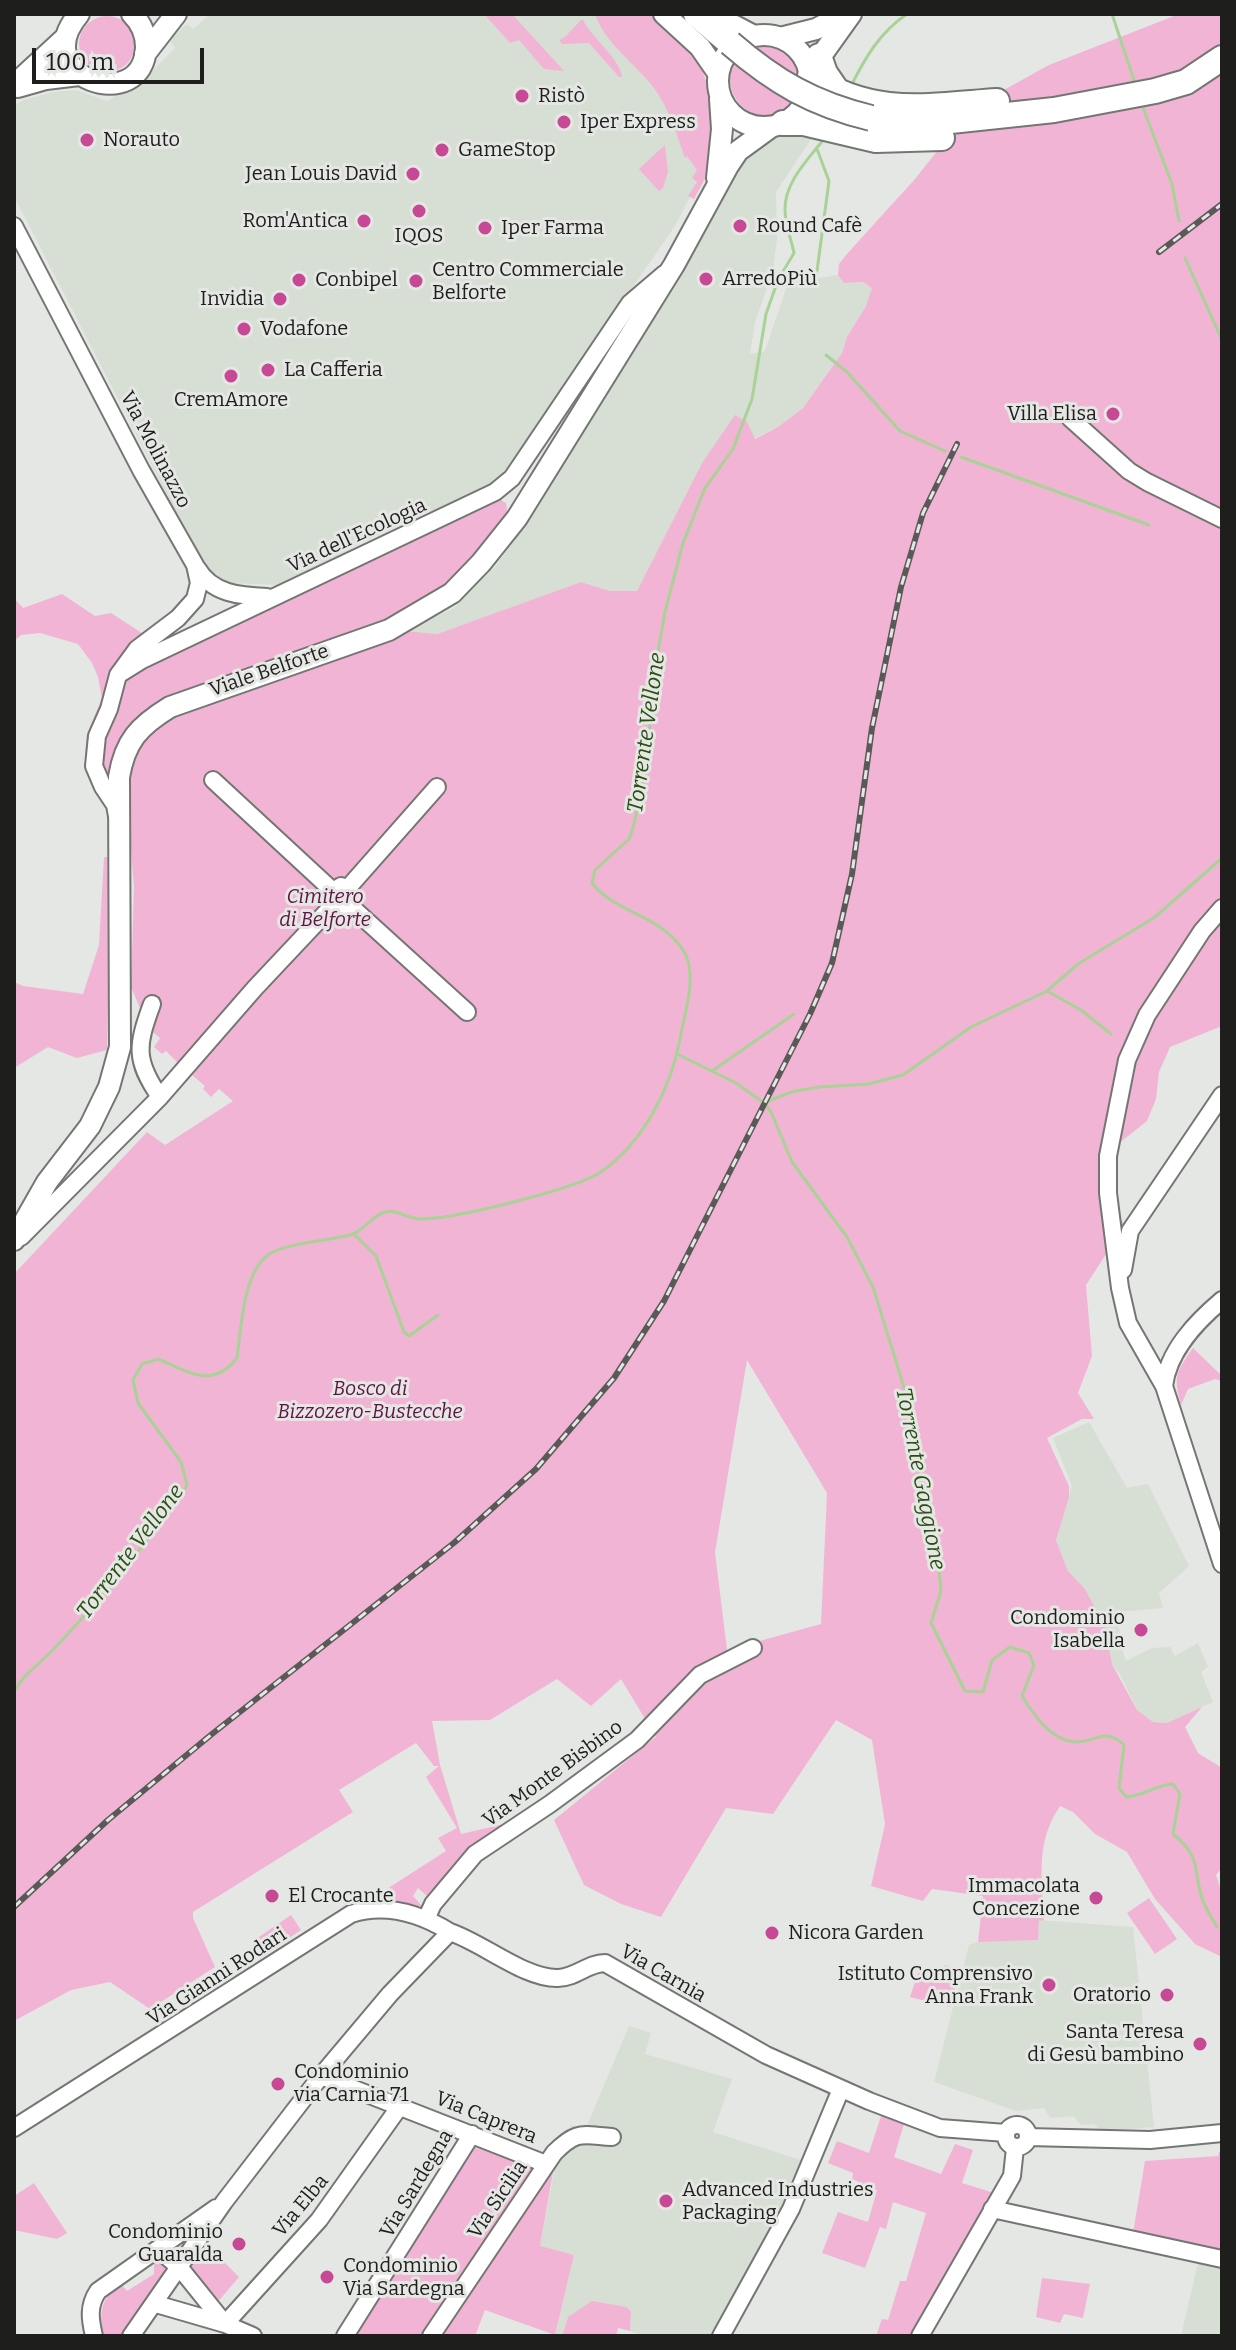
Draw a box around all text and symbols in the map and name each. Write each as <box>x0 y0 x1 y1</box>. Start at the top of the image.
scale bar <box>36 32 208 82</box>
text: 100 m <box>46 48 114 76</box>
place label: Ristò <box>538 84 585 108</box>
marker: Ristò <box>513 87 531 105</box>
place label: Iper Express <box>580 110 696 134</box>
marker: Iper Express <box>555 113 573 131</box>
place label: Norauto <box>103 128 180 152</box>
marker: Norauto <box>78 131 96 149</box>
place label: GameStop <box>458 138 556 162</box>
marker: GameStop <box>433 141 451 159</box>
place label: Jean Louis David <box>245 162 397 186</box>
marker: Jean Louis David <box>404 165 422 183</box>
marker: IQOS <box>410 202 428 220</box>
place label: Rom'Antica <box>243 209 348 233</box>
marker: Rom'Antica <box>355 212 373 230</box>
place label: Round Cafè <box>756 214 862 238</box>
place label: Iper Farma <box>501 216 604 240</box>
marker: Round Cafè <box>731 217 749 235</box>
marker: Iper Farma <box>476 219 494 237</box>
place label: IQOS <box>395 224 443 248</box>
place label: Centro Commerciale Belforte <box>432 258 624 305</box>
place label: ArredoPiù <box>722 267 817 291</box>
place label: Conbipel <box>315 268 398 292</box>
marker: ArredoPiù <box>697 270 715 288</box>
marker: Conbipel <box>290 271 308 289</box>
marker: Centro Commerciale Belforte <box>407 272 425 290</box>
place label: Invidia <box>200 287 264 311</box>
marker: Invidia <box>271 290 289 308</box>
place label: Vodafone <box>260 317 348 341</box>
marker: Vodafone <box>235 320 253 338</box>
place label: La Cafferia <box>284 358 383 382</box>
marker: La Cafferia <box>259 361 277 379</box>
marker: CremAmore <box>222 367 240 385</box>
street label: Via Molinazzo <box>114 388 196 512</box>
place label: CremAmore <box>174 388 288 412</box>
place label: Villa Elisa <box>1007 402 1097 426</box>
marker: Villa Elisa <box>1104 405 1122 423</box>
street label: Via dell'Ecologia <box>284 493 430 579</box>
street label: Viale Belforte <box>206 639 332 703</box>
water label: Torrente Vellone <box>623 651 671 815</box>
park label: Cimitero di Belforte <box>279 885 371 932</box>
park label: Bosco di Bizzozero-Bustecche <box>277 1377 463 1424</box>
water label: Torrente Gaggione <box>889 1386 951 1572</box>
water label: Torrente Vellone <box>72 1480 190 1624</box>
place label: Condominio Isabella <box>1010 1606 1125 1653</box>
marker: Condominio Isabella <box>1132 1621 1150 1639</box>
street label: Via Monte Bisbino <box>478 1715 628 1833</box>
place label: Immacolata Concezione <box>968 1874 1080 1921</box>
place label: El Crocante <box>288 1884 394 1908</box>
marker: El Crocante <box>263 1887 281 1905</box>
marker: Immacolata Concezione <box>1087 1889 1105 1907</box>
place label: Nicora Garden <box>788 1921 924 1945</box>
street label: Via Gianni Rodari <box>143 1923 291 2031</box>
marker: Nicora Garden <box>763 1924 781 1942</box>
street label: Via Carnia <box>616 1940 710 2008</box>
place label: Istituto Comprensivo Anna Frank <box>838 1962 1033 2009</box>
marker: Istituto Comprensivo Anna Frank <box>1040 1976 1058 1994</box>
place label: Oratorio <box>1073 1983 1151 2007</box>
marker: Oratorio <box>1158 1986 1176 2004</box>
place label: Santa Teresa di Gesù bambino <box>1027 2020 1184 2067</box>
marker: Santa Teresa di Gesù bambino <box>1191 2035 1209 2053</box>
place label: Condominio via Carnia 71 <box>294 2060 409 2107</box>
marker: Condominio via Carnia 71 <box>269 2075 287 2093</box>
street label: Via Caprera <box>432 2087 540 2149</box>
street label: Via Sardegna <box>375 2126 459 2242</box>
street label: Via Sicilia <box>463 2156 533 2244</box>
street label: Via Elba <box>268 2170 334 2242</box>
place label: Advanced Industries Packaging <box>682 2178 873 2225</box>
marker: Advanced Industries Packaging <box>657 2192 675 2210</box>
place label: Condominio Guaralda <box>108 2220 223 2267</box>
marker: Condominio Guaralda <box>230 2235 248 2253</box>
place label: Condominio Via Sardegna <box>343 2254 465 2301</box>
marker: Condominio Via Sardegna <box>318 2268 336 2286</box>

